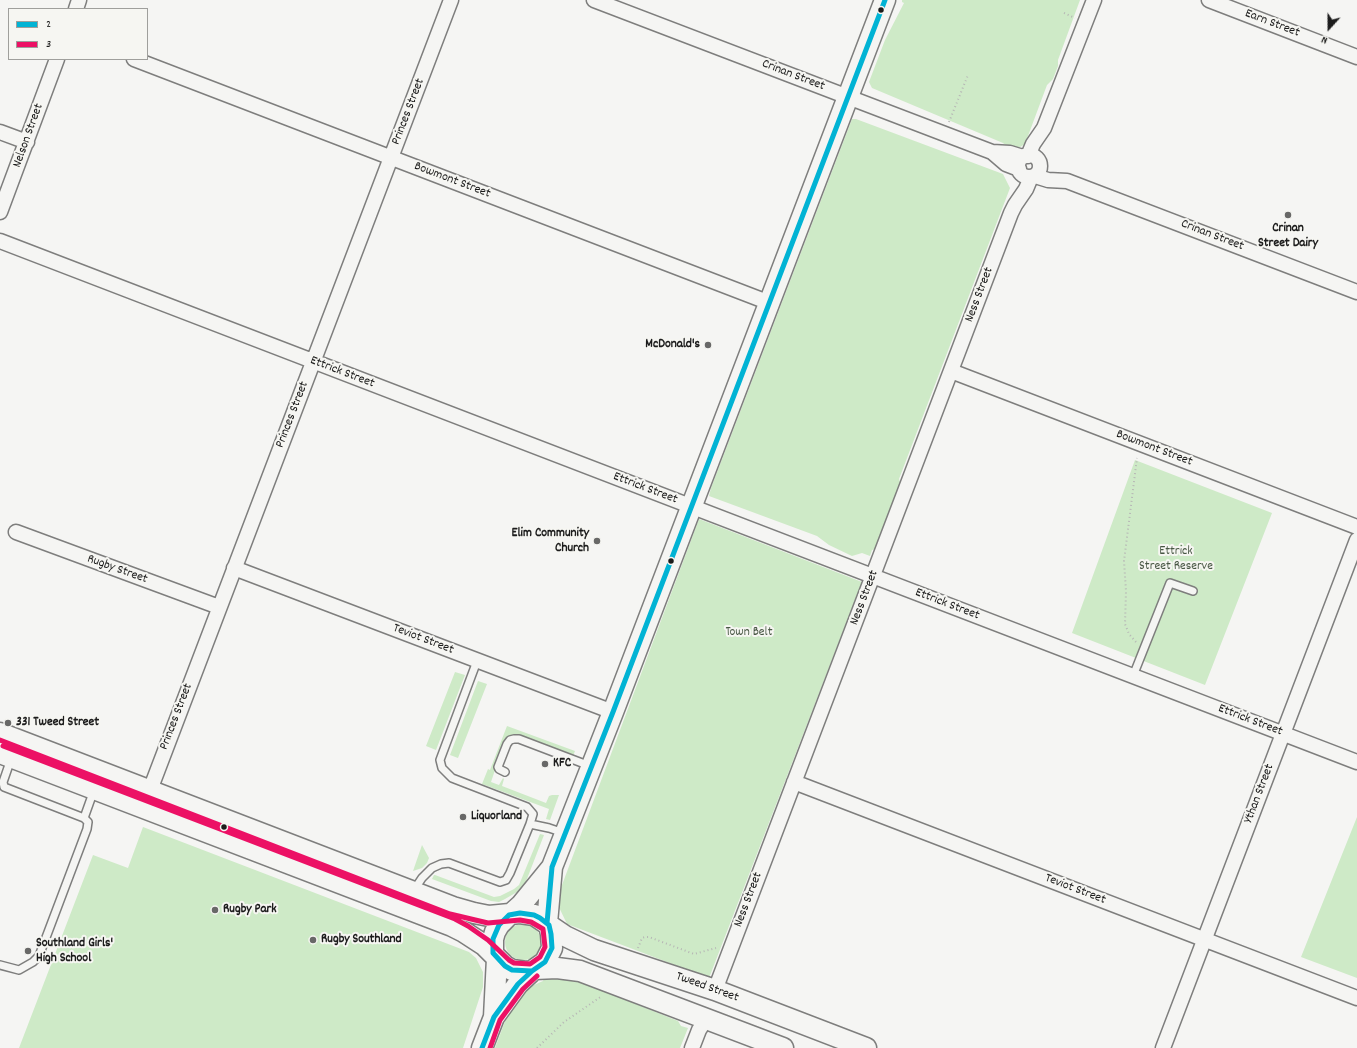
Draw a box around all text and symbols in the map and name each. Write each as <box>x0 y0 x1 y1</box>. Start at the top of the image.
unlabelled marker <box>876 5 886 15</box>
street label: Earn Street <box>1242 6 1302 42</box>
legend <box>8 8 148 60</box>
north arrow <box>1309 8 1349 48</box>
text: 2 <box>46 16 51 33</box>
text: N <box>1319 31 1330 48</box>
text: 3 <box>46 36 51 53</box>
street label: Crinan Street <box>759 57 827 95</box>
street label: Princes Street <box>389 76 429 148</box>
street label: Nelson Street <box>10 102 48 170</box>
street label: Bowmont Street <box>412 159 492 203</box>
marker: Crinan Street Dairy <box>1283 210 1293 220</box>
street label: Crinan Street <box>1178 217 1246 255</box>
place label: Crinan Street Dairy <box>1258 221 1318 252</box>
street label: Ness Street <box>962 265 998 325</box>
place label: McDonald's <box>645 337 700 353</box>
marker: McDonald's <box>703 340 713 350</box>
street label: Ettrick Street <box>308 354 376 392</box>
street label: Princes Street <box>273 379 313 451</box>
street label: Bowmont Street <box>1114 427 1194 471</box>
street label: Ettrick Street <box>611 470 679 508</box>
place label: Elim Community Church <box>512 526 589 557</box>
marker: Elim Community Church <box>592 536 602 546</box>
park label: Ettrick Street Reserve <box>1139 544 1213 575</box>
street label: Rugby Street <box>85 552 149 588</box>
unlabelled marker <box>666 556 676 566</box>
street label: Ness Street <box>847 568 883 628</box>
street label: Ettrick Street <box>913 586 981 624</box>
street label: Teviot Street <box>390 621 456 659</box>
park label: Town Belt <box>726 625 772 641</box>
street label: Princes Street <box>157 681 197 753</box>
street label: Ettrick Street <box>1216 702 1284 740</box>
place label: 331 Tweed Street <box>16 715 99 731</box>
marker: 331 Tweed Street <box>3 718 13 728</box>
place label: KFC <box>553 756 571 772</box>
marker: KFC <box>540 759 550 769</box>
street label: Ythan Street <box>1242 762 1278 826</box>
place label: Liquorland <box>471 809 522 825</box>
marker: Liquorland <box>458 812 468 822</box>
unlabelled marker <box>219 822 229 832</box>
street label: Ness Street <box>731 870 767 930</box>
street label: Teviot Street <box>1042 871 1108 909</box>
place label: Rugby Park <box>223 902 277 918</box>
marker: Rugby Park <box>210 905 220 915</box>
place label: Rugby Southland <box>321 932 402 948</box>
marker: Rugby Southland <box>308 935 318 945</box>
place label: Southland Girls' High School <box>36 936 113 967</box>
marker: Southland Girls' High School <box>23 946 33 956</box>
street label: Tweed Street <box>673 969 741 1007</box>

